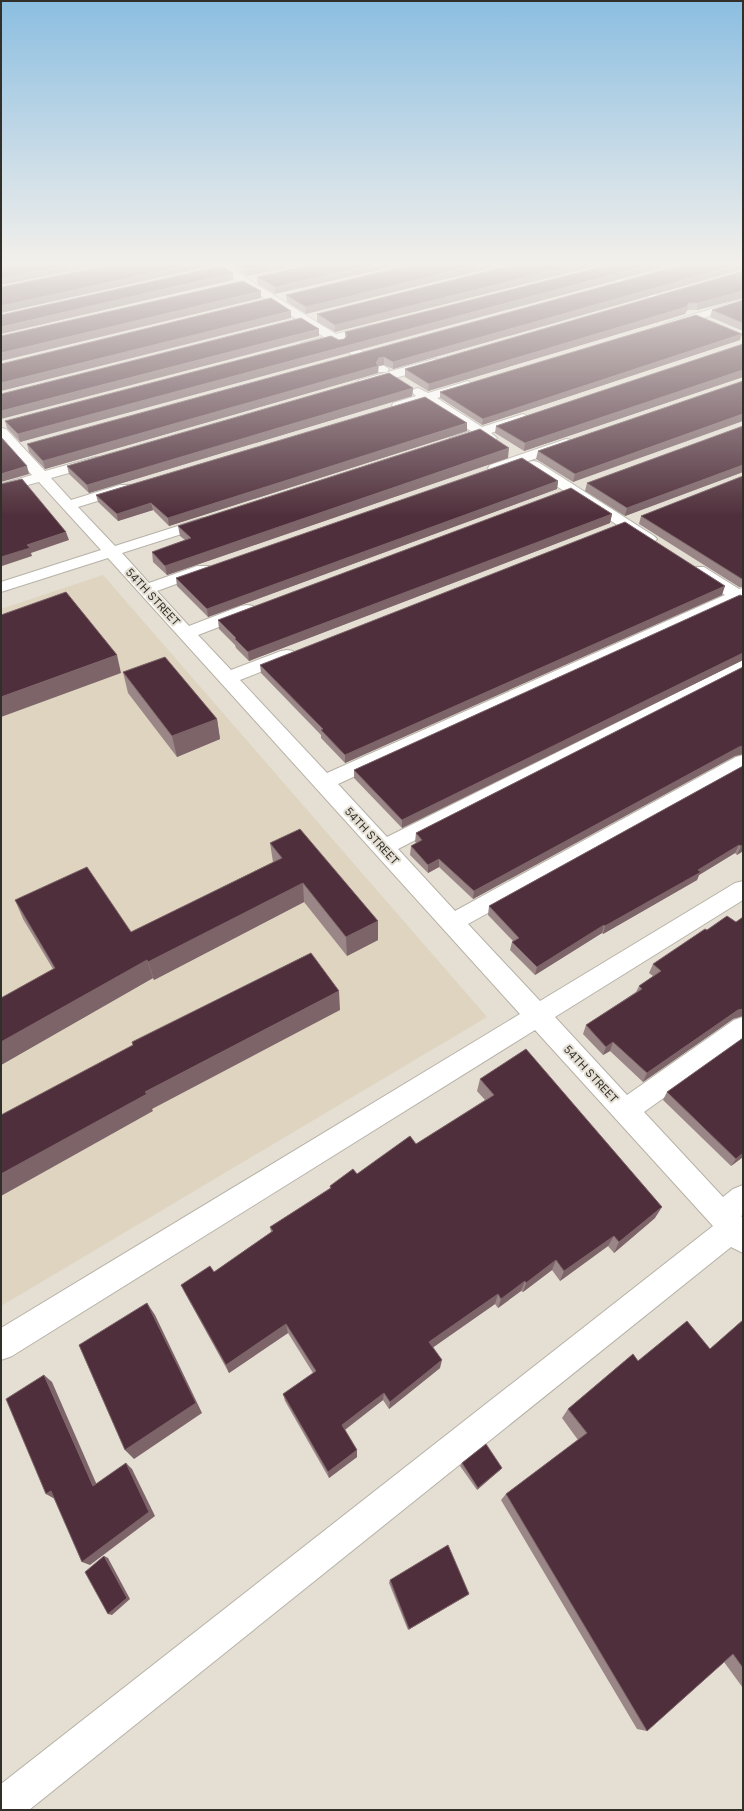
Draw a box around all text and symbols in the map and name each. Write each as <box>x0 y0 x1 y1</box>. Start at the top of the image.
street label: 54TH STREET <box>123 565 183 629</box>
street label: 54TH STREET <box>342 804 402 868</box>
street label: 54TH STREET <box>561 1042 621 1106</box>

